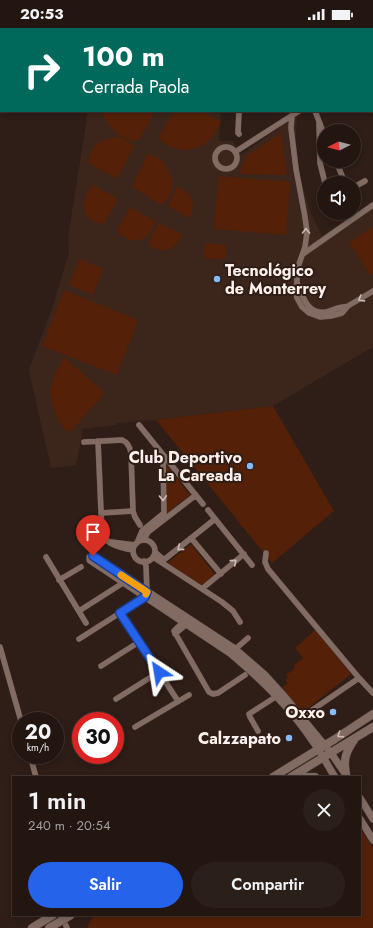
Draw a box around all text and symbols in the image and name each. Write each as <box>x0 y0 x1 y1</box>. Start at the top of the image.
text: 20:53 <box>20 3 64 25</box>
text: 100 m <box>82 36 165 77</box>
icon: right <box>16 44 68 96</box>
text: Cerrada Paola <box>82 74 190 100</box>
north arrow <box>317 124 361 168</box>
map controls <box>317 124 361 220</box>
button: sound <box>317 176 361 220</box>
one-way arrow <box>302 228 310 234</box>
place label: Tecnológico de Monterrey <box>225 259 327 300</box>
marker: Tecnológico de Monterrey <box>212 274 222 284</box>
one-way arrow <box>358 294 365 301</box>
place label: Club Deportivo La Careada <box>129 446 242 487</box>
marker: Club Deportivo La Careada <box>245 461 255 471</box>
one-way arrow <box>159 495 168 501</box>
pin <box>76 515 110 556</box>
icon: arrive <box>82 521 104 543</box>
one-way arrow <box>177 543 184 550</box>
one-way arrow <box>230 560 237 567</box>
position arrow <box>138 651 180 693</box>
place label: Oxxo <box>285 701 325 724</box>
marker: Oxxo <box>328 707 338 717</box>
speed limit sign: 30 <box>72 712 124 764</box>
text: 20 <box>25 718 51 747</box>
place label: Calzzapato <box>198 727 281 750</box>
one-way arrow <box>338 731 345 738</box>
marker: Calzzapato <box>284 733 294 743</box>
text: km/h <box>27 740 49 755</box>
text: 1 min <box>28 783 86 818</box>
button: close <box>303 789 345 831</box>
text: 240 m · 20:54 <box>28 816 111 835</box>
button: Salir <box>28 862 183 908</box>
button: Compartir <box>191 862 345 908</box>

